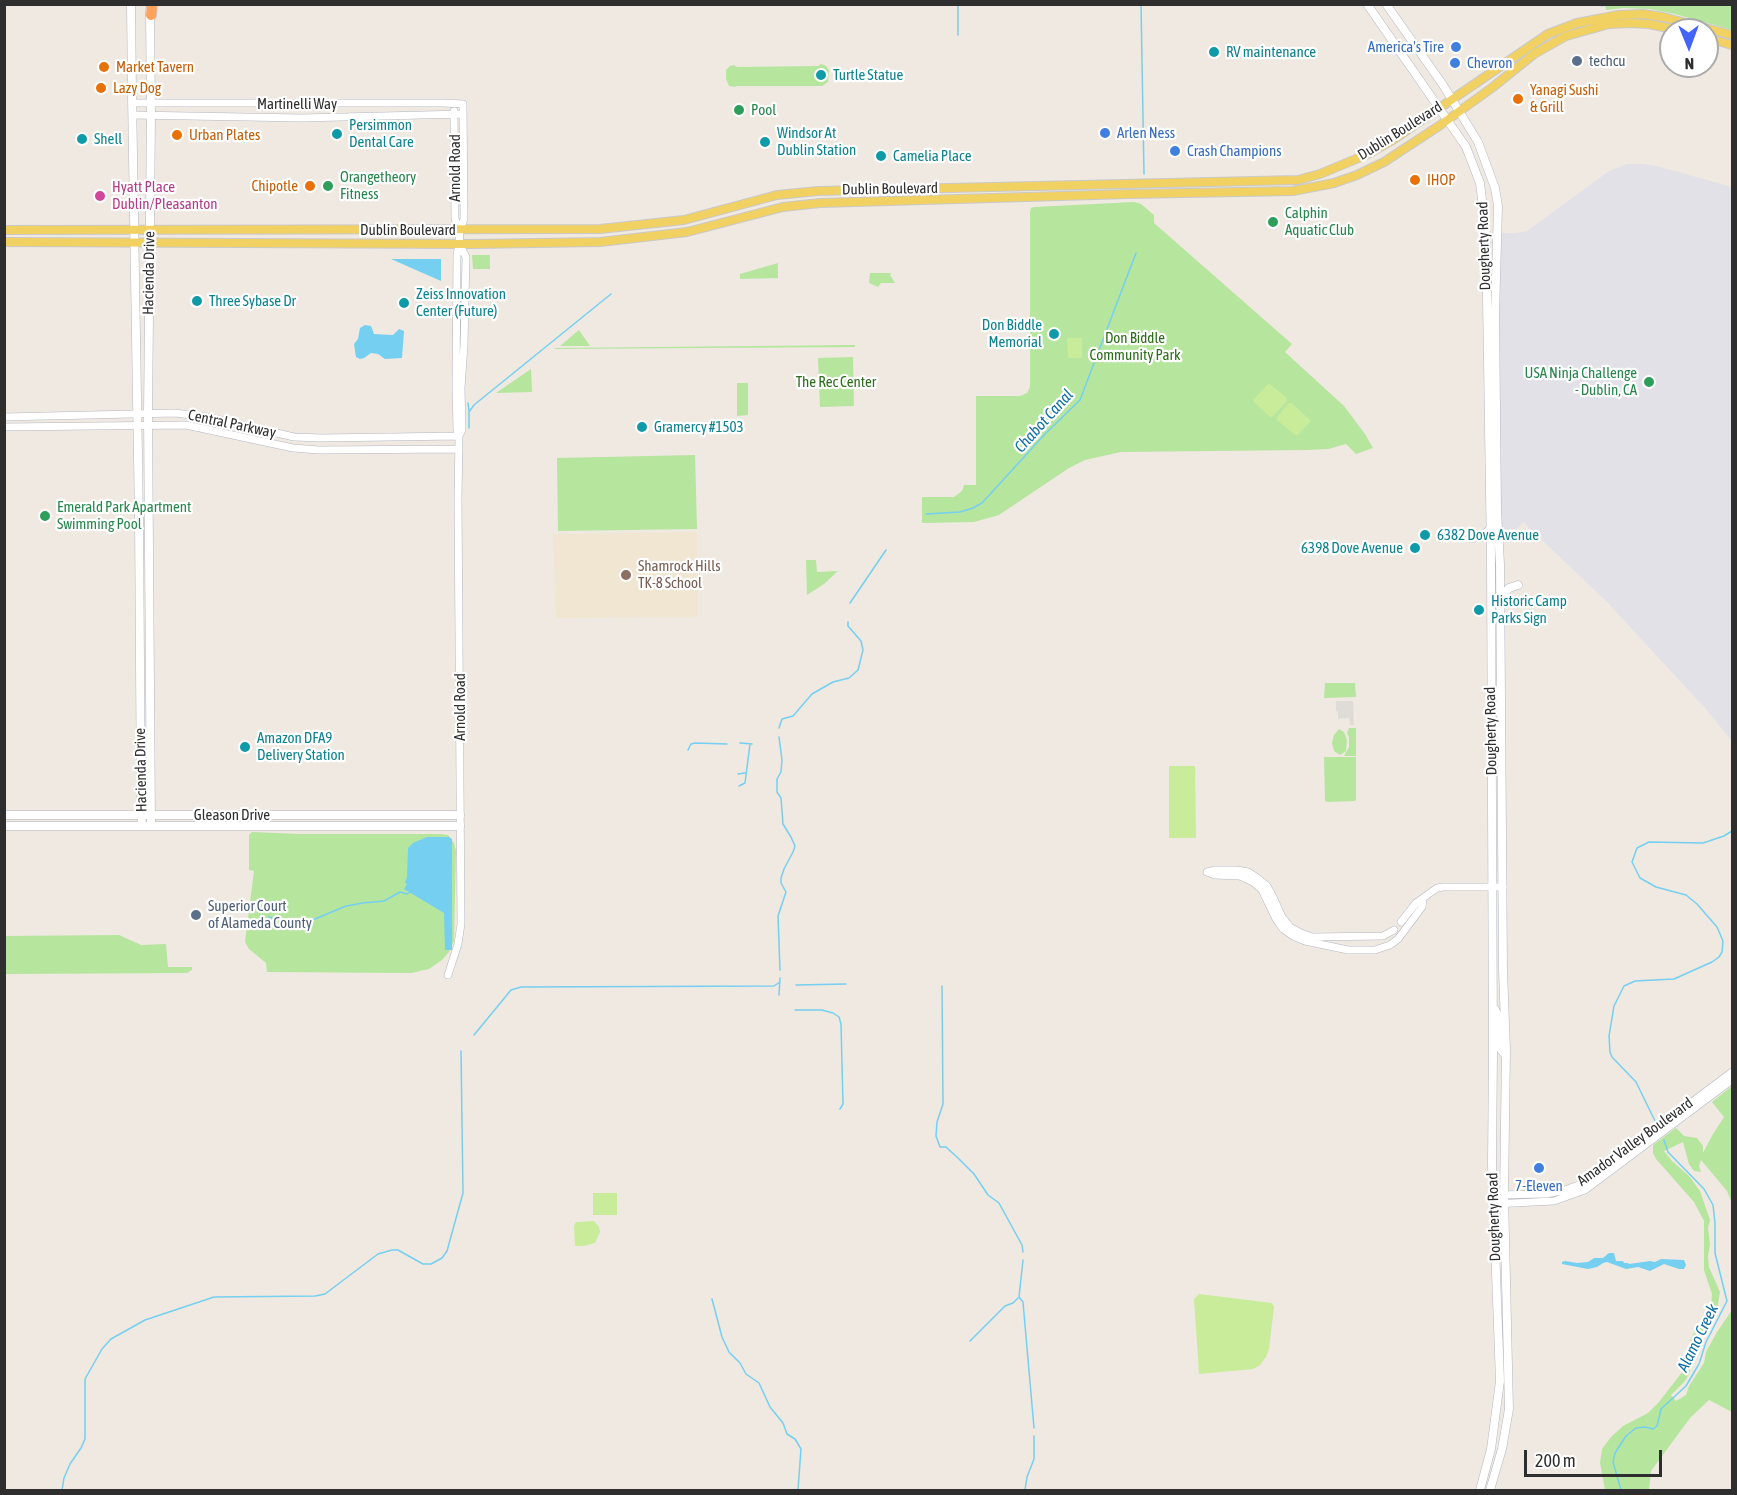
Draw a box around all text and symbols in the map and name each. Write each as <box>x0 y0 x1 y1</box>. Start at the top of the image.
north arrow <box>1659 18 1719 78</box>
place label: America's Tire <box>1368 38 1444 56</box>
marker: America's Tire <box>1449 40 1463 54</box>
place label: RV maintenance <box>1226 43 1316 61</box>
marker: RV maintenance <box>1207 45 1221 59</box>
place label: techcu <box>1589 52 1626 70</box>
place label: Chevron <box>1467 54 1513 72</box>
marker: techcu <box>1570 54 1584 68</box>
text: N <box>1684 55 1694 73</box>
marker: Chevron <box>1448 56 1462 70</box>
place label: Market Tavern <box>116 58 194 76</box>
marker: Market Tavern <box>97 60 111 74</box>
place label: Turtle Statue <box>833 66 903 84</box>
marker: Turtle Statue <box>814 68 828 82</box>
place label: Lazy Dog <box>113 79 161 97</box>
marker: Lazy Dog <box>94 81 108 95</box>
place label: Yanagi Sushi & Grill <box>1530 81 1599 116</box>
marker: Yanagi Sushi & Grill <box>1511 92 1525 106</box>
street label: Martinelli Way <box>257 95 337 113</box>
street label: Dublin Boulevard <box>1355 98 1445 164</box>
place label: Pool <box>751 101 776 119</box>
marker: Pool <box>732 103 746 117</box>
place label: Persimmon Dental Care <box>349 116 414 151</box>
place label: Windsor At Dublin Station <box>777 124 856 159</box>
place label: Arlen Ness <box>1117 124 1175 142</box>
place label: Urban Plates <box>189 126 260 144</box>
marker: Arlen Ness <box>1098 126 1112 140</box>
marker: Persimmon Dental Care <box>330 127 344 141</box>
marker: Urban Plates <box>170 128 184 142</box>
place label: Shell <box>94 130 122 148</box>
marker: Shell <box>75 132 89 146</box>
street label: Arnold Road <box>446 134 464 202</box>
marker: Windsor At Dublin Station <box>758 135 772 149</box>
place label: Crash Champions <box>1187 142 1281 160</box>
marker: Crash Champions <box>1168 144 1182 158</box>
place label: Camelia Place <box>893 147 971 165</box>
marker: Camelia Place <box>874 149 888 163</box>
place label: Orangetheory Fitness <box>340 168 416 203</box>
place label: IHOP <box>1427 171 1456 189</box>
marker: IHOP <box>1408 173 1422 187</box>
place label: Chipotle <box>251 177 298 195</box>
place label: Hyatt Place Dublin/Pleasanton <box>112 178 218 213</box>
marker: Chipotle <box>303 179 317 193</box>
marker: Orangetheory Fitness <box>321 179 335 193</box>
street label: Dublin Boulevard <box>842 179 938 199</box>
marker: Hyatt Place Dublin/Pleasanton <box>93 189 107 203</box>
street label: Dougherty Road <box>1473 201 1495 291</box>
place label: Calphin Aquatic Club <box>1285 204 1354 239</box>
marker: Calphin Aquatic Club <box>1266 215 1280 229</box>
street label: Dublin Boulevard <box>360 221 456 239</box>
street label: Hacienda Drive <box>139 231 159 315</box>
place label: Zeiss Innovation Center (Future) <box>416 285 506 320</box>
place label: Three Sybase Dr <box>209 292 296 310</box>
marker: Three Sybase Dr <box>190 294 204 308</box>
marker: Zeiss Innovation Center (Future) <box>397 296 411 310</box>
place label: Don Biddle Memorial <box>982 316 1042 351</box>
marker: Don Biddle Memorial <box>1047 327 1061 341</box>
park label: Don Biddle Community Park <box>1090 329 1180 364</box>
place label: USA Ninja Challenge - Dublin, CA <box>1525 364 1637 399</box>
park label: The Rec Center <box>796 373 876 391</box>
marker: USA Ninja Challenge - Dublin, CA <box>1642 375 1656 389</box>
water label: Chabot Canal <box>1011 385 1077 457</box>
street label: Central Parkway <box>186 406 278 442</box>
place label: Gramercy #1503 <box>654 418 744 436</box>
marker: Gramercy #1503 <box>635 420 649 434</box>
place label: Emerald Park Apartment Swimming Pool <box>57 498 191 533</box>
marker: Emerald Park Apartment Swimming Pool <box>38 509 52 523</box>
place label: 6382 Dove Avenue <box>1437 526 1539 544</box>
marker: 6382 Dove Avenue <box>1418 528 1432 542</box>
place label: 6398 Dove Avenue <box>1301 539 1403 557</box>
marker: 6398 Dove Avenue <box>1408 541 1422 555</box>
place label: Shamrock Hills TK-8 School <box>638 557 720 592</box>
marker: Shamrock Hills TK-8 School <box>619 568 633 582</box>
place label: Historic Camp Parks Sign <box>1491 592 1567 627</box>
marker: Historic Camp Parks Sign <box>1472 603 1486 617</box>
street label: Arnold Road <box>451 673 469 741</box>
street label: Dougherty Road <box>1481 687 1501 775</box>
street label: Hacienda Drive <box>131 728 151 812</box>
place label: Amazon DFA9 Delivery Station <box>257 729 345 764</box>
marker: Amazon DFA9 Delivery Station <box>238 740 252 754</box>
street label: Gleason Drive <box>194 806 270 824</box>
place label: Superior Court of Alameda County <box>208 897 312 932</box>
marker: Superior Court of Alameda County <box>189 908 203 922</box>
street label: Amador Valley Boulevard <box>1574 1094 1696 1190</box>
marker: 7-Eleven <box>1532 1161 1546 1175</box>
street label: Dougherty Road <box>1483 1172 1505 1262</box>
place label: 7-Eleven <box>1515 1177 1563 1195</box>
water label: Alamo Creek <box>1673 1301 1723 1375</box>
scale bar <box>1527 1438 1665 1476</box>
text: 200 m <box>1535 1450 1576 1471</box>

